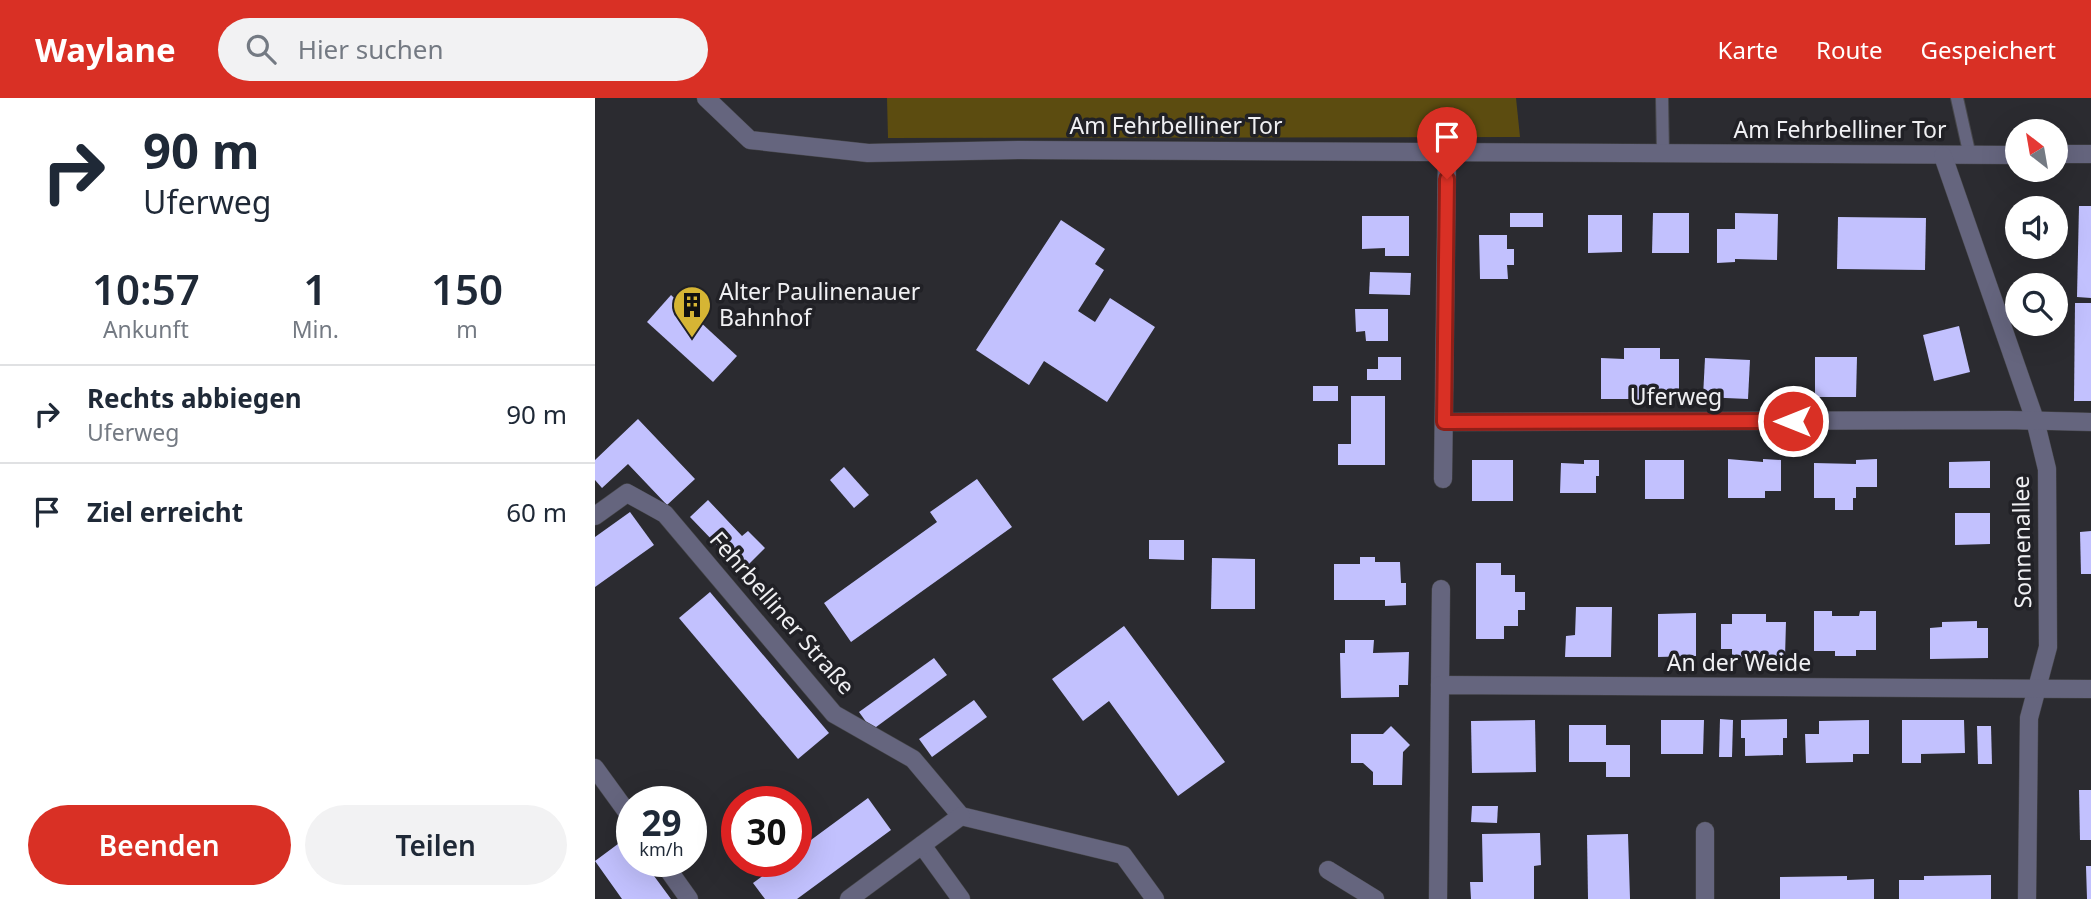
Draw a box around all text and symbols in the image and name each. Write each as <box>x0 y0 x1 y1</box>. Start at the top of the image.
search box <box>218 18 708 81</box>
text: Waylane <box>35 27 176 72</box>
icon: search <box>242 30 280 68</box>
text: Hier suchen <box>298 31 444 67</box>
text: Karte <box>1718 33 1778 66</box>
text: Route <box>1816 33 1883 66</box>
text: Gespeichert <box>1921 33 2056 66</box>
pin <box>1417 107 1477 179</box>
street label: Am Fehrbelliner Tor <box>1070 109 1283 141</box>
street label: Am Fehrbelliner Tor <box>1734 113 1947 145</box>
text: 90 m <box>143 117 260 183</box>
icon: arrive <box>1428 118 1466 156</box>
north arrow <box>2005 119 2069 182</box>
map controls <box>2005 119 2068 336</box>
icon: right <box>28 126 119 217</box>
text: Uferweg <box>143 180 272 223</box>
button: sound <box>2005 196 2068 259</box>
text: 10:57 <box>92 260 200 317</box>
text: 1 <box>303 260 327 317</box>
text: 150 <box>431 260 503 317</box>
button: search <box>2005 273 2068 336</box>
place label: Alter Paulinenauer Bahnhof <box>719 275 921 333</box>
building icon: Alter Paulinenauer Bahnhof <box>671 284 713 339</box>
text: Ankunft <box>103 313 189 345</box>
text: Min. <box>292 313 339 345</box>
text: m <box>456 313 478 345</box>
text: Rechts abbiegen <box>87 380 302 416</box>
street label: Uferweg <box>1630 380 1722 412</box>
position arrow <box>1756 384 1830 458</box>
icon: right <box>28 395 66 433</box>
text: 90 m <box>506 396 567 432</box>
text: Uferweg <box>87 416 179 448</box>
street label: Sonnenallee <box>2004 475 2038 609</box>
icon: arrive <box>28 493 66 531</box>
text: Ziel erreicht <box>87 494 243 530</box>
text: 60 m <box>506 494 567 530</box>
street label: Fehrbelliner Straße <box>703 524 863 701</box>
street label: An der Weide <box>1667 646 1811 678</box>
speed limit sign: 30 <box>721 786 812 877</box>
text: 29 <box>641 799 682 846</box>
button: Beenden <box>28 805 291 885</box>
button: Teilen <box>305 805 567 885</box>
text: km/h <box>639 837 684 861</box>

